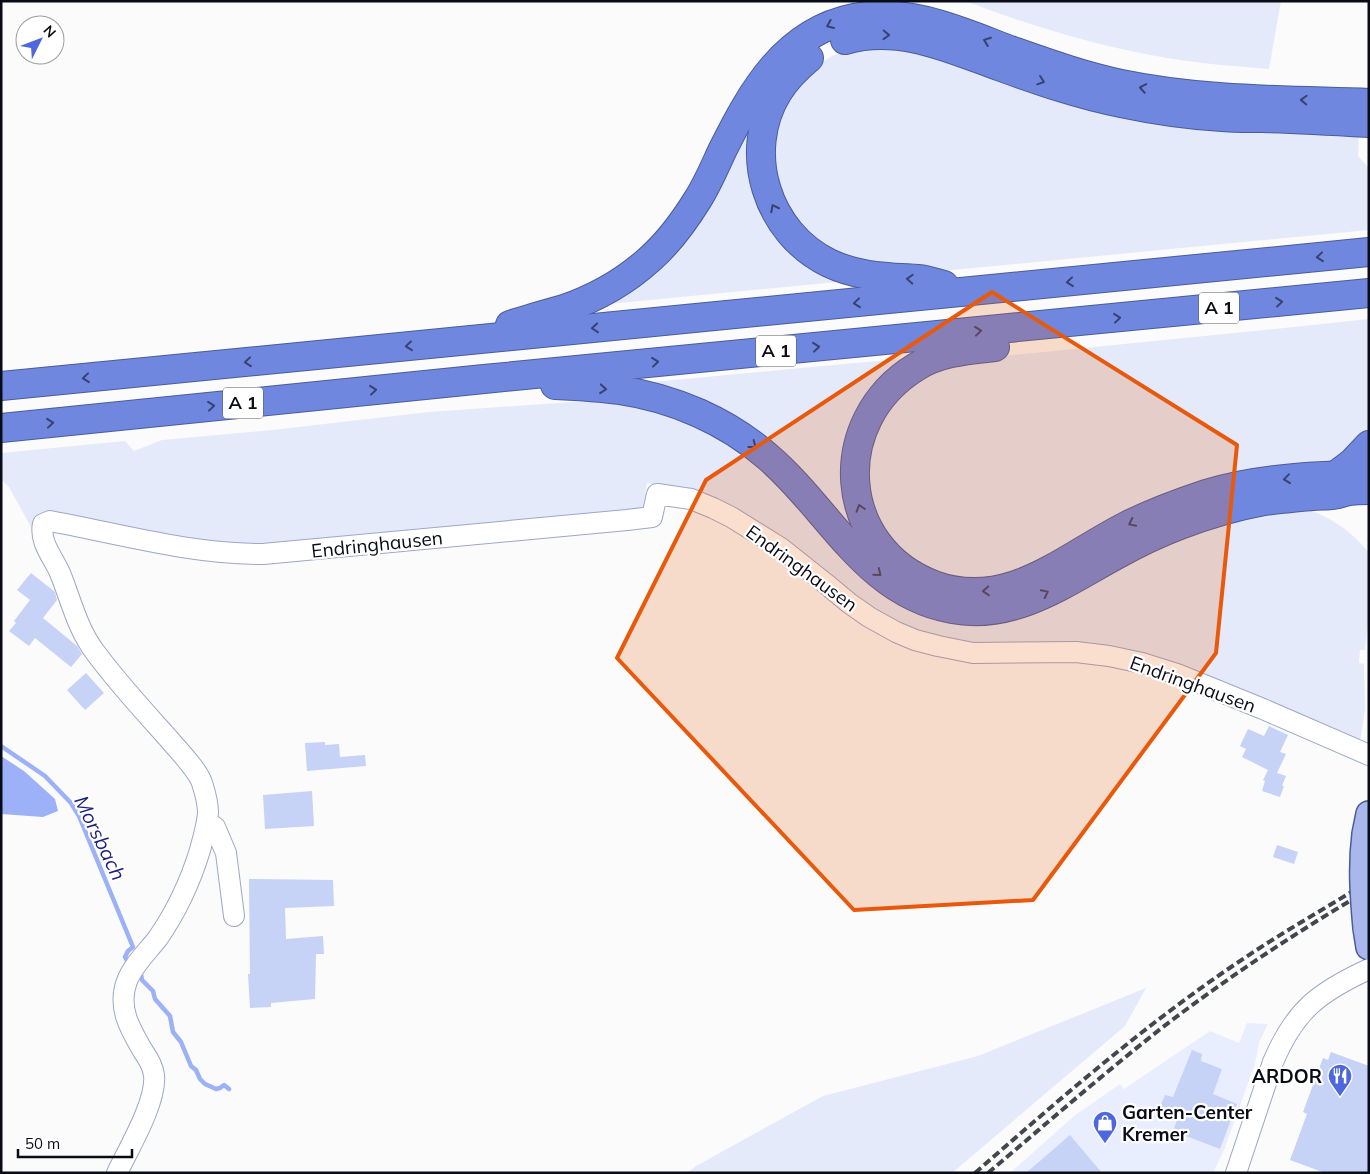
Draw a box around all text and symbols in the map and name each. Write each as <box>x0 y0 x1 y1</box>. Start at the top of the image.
north arrow <box>15 15 65 65</box>
one-way arrow <box>826 19 835 30</box>
text: N <box>39 21 60 41</box>
one-way arrow <box>882 30 890 40</box>
one-way arrow <box>983 37 992 47</box>
one-way arrow <box>1036 75 1045 85</box>
one-way arrow <box>1138 83 1146 94</box>
one-way arrow <box>1300 95 1308 106</box>
one-way arrow <box>770 204 780 213</box>
one-way arrow <box>1316 251 1324 262</box>
one-way arrow <box>906 273 914 284</box>
one-way arrow <box>1065 276 1073 287</box>
road number: A 1 <box>1199 292 1239 324</box>
one-way arrow <box>853 297 861 308</box>
one-way arrow <box>1275 297 1283 308</box>
one-way arrow <box>1113 313 1121 324</box>
one-way arrow <box>591 322 599 333</box>
one-way arrow <box>974 326 982 337</box>
road number: A 1 <box>756 336 796 366</box>
one-way arrow <box>405 340 413 351</box>
one-way arrow <box>813 342 821 353</box>
one-way arrow <box>243 356 251 367</box>
one-way arrow <box>651 357 659 368</box>
one-way arrow <box>82 372 90 383</box>
one-way arrow <box>599 383 607 394</box>
one-way arrow <box>369 385 377 396</box>
road number: A 1 <box>223 388 263 418</box>
one-way arrow <box>208 401 216 412</box>
one-way arrow <box>46 418 54 429</box>
one-way arrow <box>747 439 756 447</box>
one-way arrow <box>1283 473 1291 484</box>
one-way arrow <box>856 504 866 513</box>
one-way arrow <box>1128 517 1137 527</box>
street label: Endringhausen <box>742 519 862 617</box>
street label: Endringhausen <box>310 525 444 563</box>
one-way arrow <box>872 568 881 576</box>
one-way arrow <box>981 585 989 596</box>
one-way arrow <box>1040 589 1049 599</box>
street label: Endringhausen <box>1127 650 1259 718</box>
water label: Morsbach <box>69 791 132 884</box>
restaurant icon: ARDOR <box>1327 1063 1353 1097</box>
place label: ARDOR <box>1252 1064 1322 1088</box>
place label: Garten-Center Kremer <box>1122 1100 1253 1146</box>
shop icon: Garten-Center Kremer <box>1092 1110 1118 1144</box>
scale bar <box>18 1126 131 1158</box>
text: 50 m <box>25 1134 60 1153</box>

